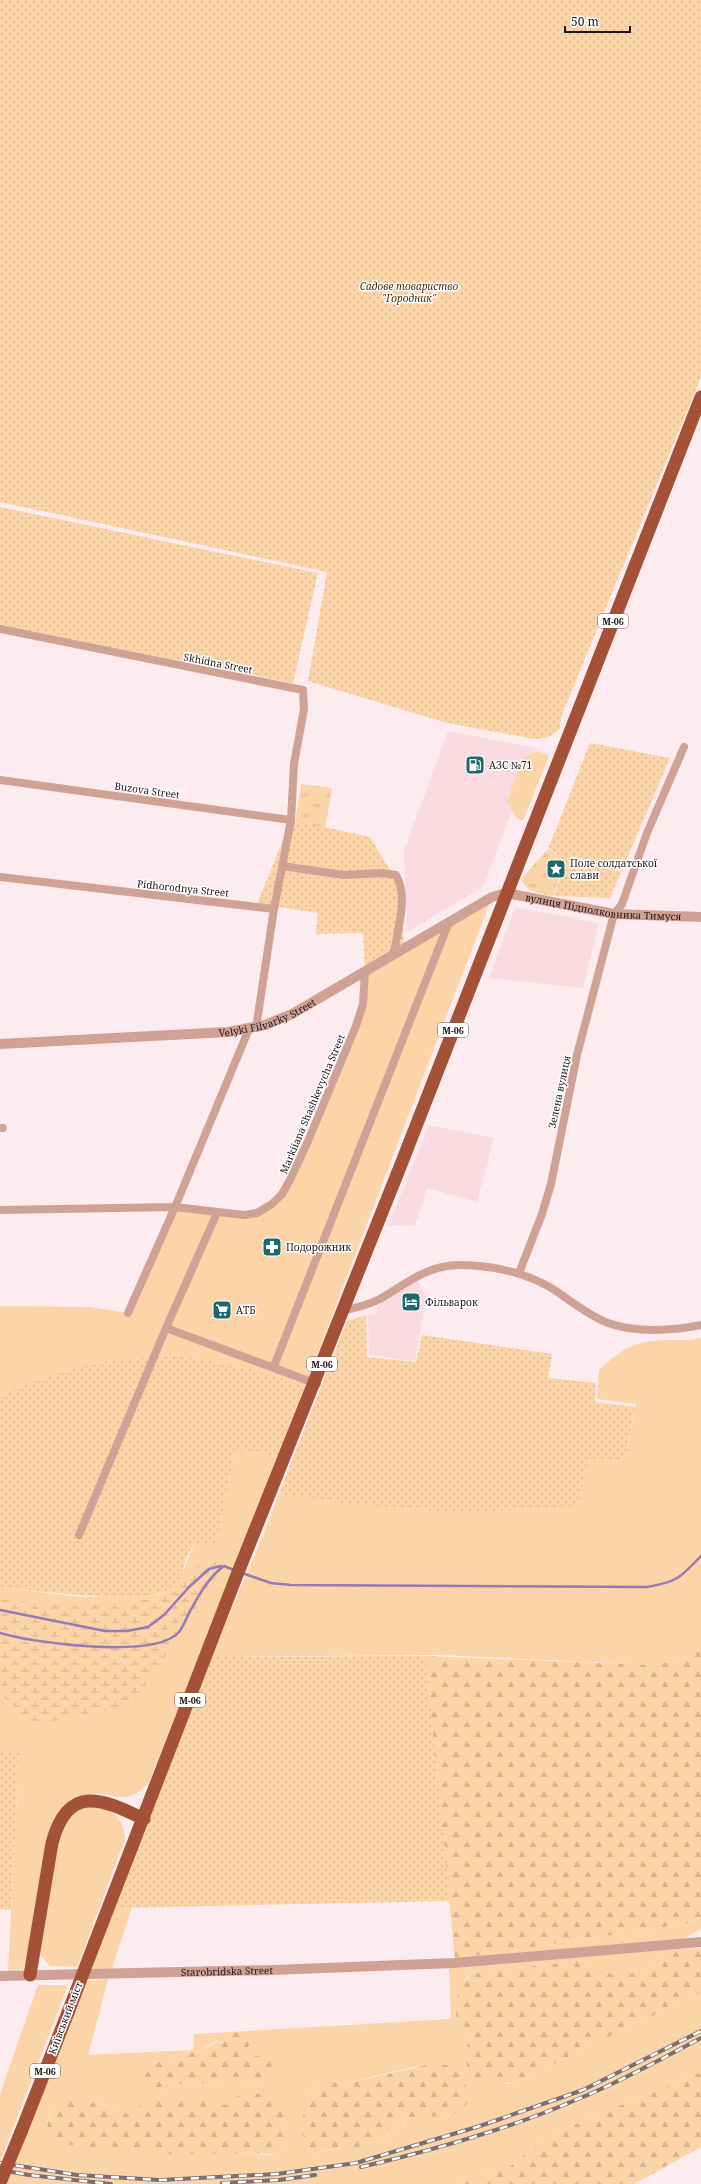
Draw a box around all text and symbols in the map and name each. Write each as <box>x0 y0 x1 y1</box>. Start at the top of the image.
scale bar <box>565 8 630 34</box>
text: 50 m <box>571 13 599 30</box>
park label: Садове товариство "Городник" <box>360 279 458 305</box>
road number: М-06 <box>598 614 628 628</box>
street label: Skhidna Street <box>183 649 254 677</box>
fuel station icon: АЗС №71 <box>464 754 486 776</box>
place label: АЗС №71 <box>489 758 532 772</box>
street label: Buzova Street <box>114 778 181 802</box>
place label: Поле солдатської слави <box>570 856 658 882</box>
place icon: Поле солдатської слави <box>545 858 567 880</box>
street label: Pidhorodnya Street <box>136 876 230 900</box>
street label: вулиця Підполковника Тимуся <box>524 890 682 923</box>
street label: Velyki Filvarky Street <box>218 995 318 1039</box>
road number: М-06 <box>438 1023 468 1037</box>
street label: Markiiana Shashkevycha Street <box>276 1032 348 1176</box>
street label: Зелена вулиця <box>544 1054 574 1130</box>
pharmacy icon: Подорожник <box>261 1236 283 1258</box>
place label: Подорожник <box>286 1240 351 1254</box>
hotel icon: Фільварок <box>400 1291 422 1313</box>
place label: Фільварок <box>425 1295 478 1309</box>
supermarket icon: АТБ <box>211 1299 233 1321</box>
place label: АТБ <box>236 1303 256 1317</box>
road number: М-06 <box>307 1357 337 1371</box>
road number: М-06 <box>175 1693 205 1707</box>
street label: Starobridska Street <box>181 1963 274 1979</box>
street label: Київський міст <box>45 1979 86 2056</box>
road number: М-06 <box>30 2064 60 2078</box>

